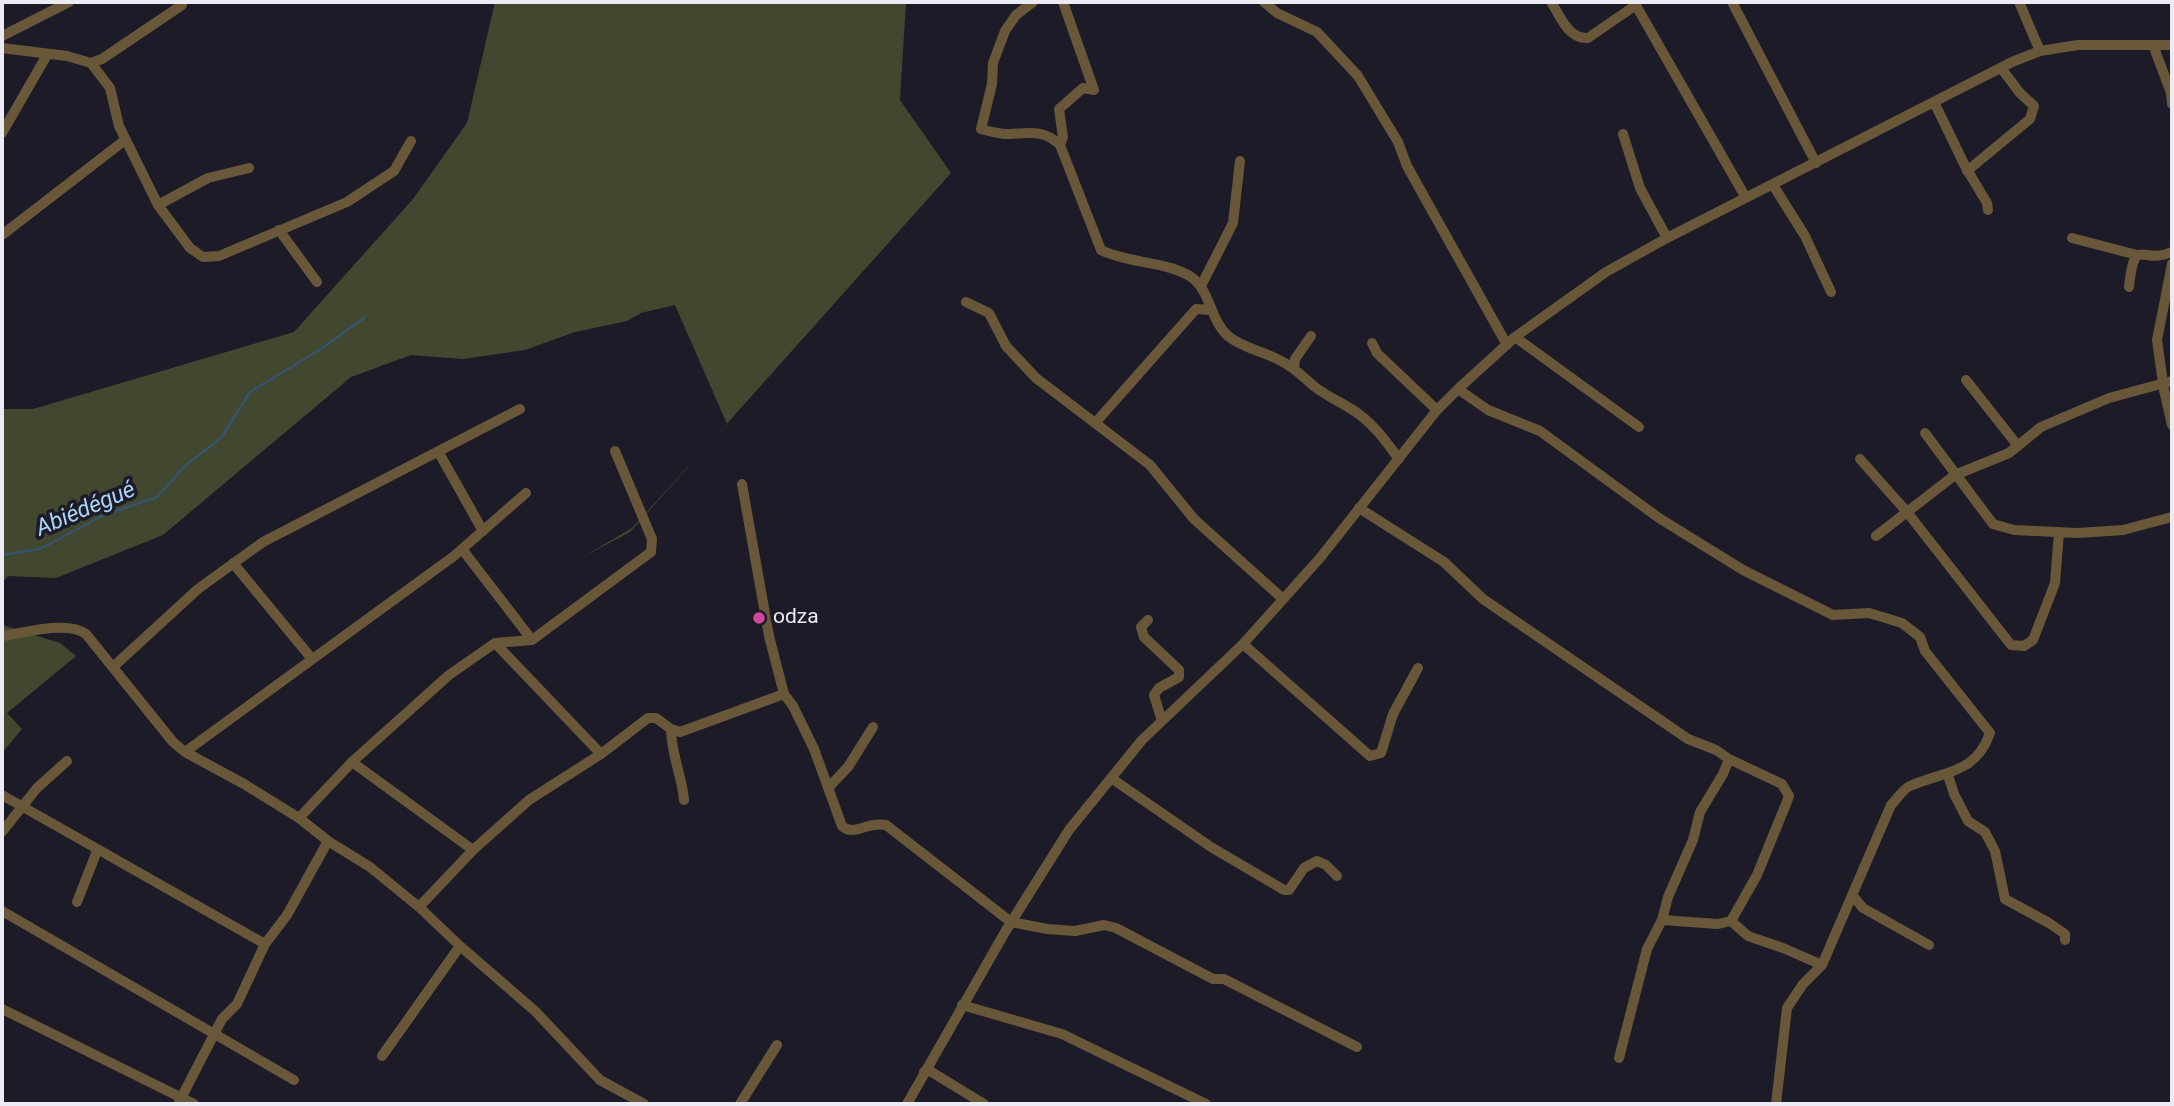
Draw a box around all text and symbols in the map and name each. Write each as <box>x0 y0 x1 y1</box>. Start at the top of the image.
water label: Abiédégué <box>32 477 140 543</box>
place label: odza <box>773 605 819 631</box>
marker: odza <box>751 610 767 626</box>

